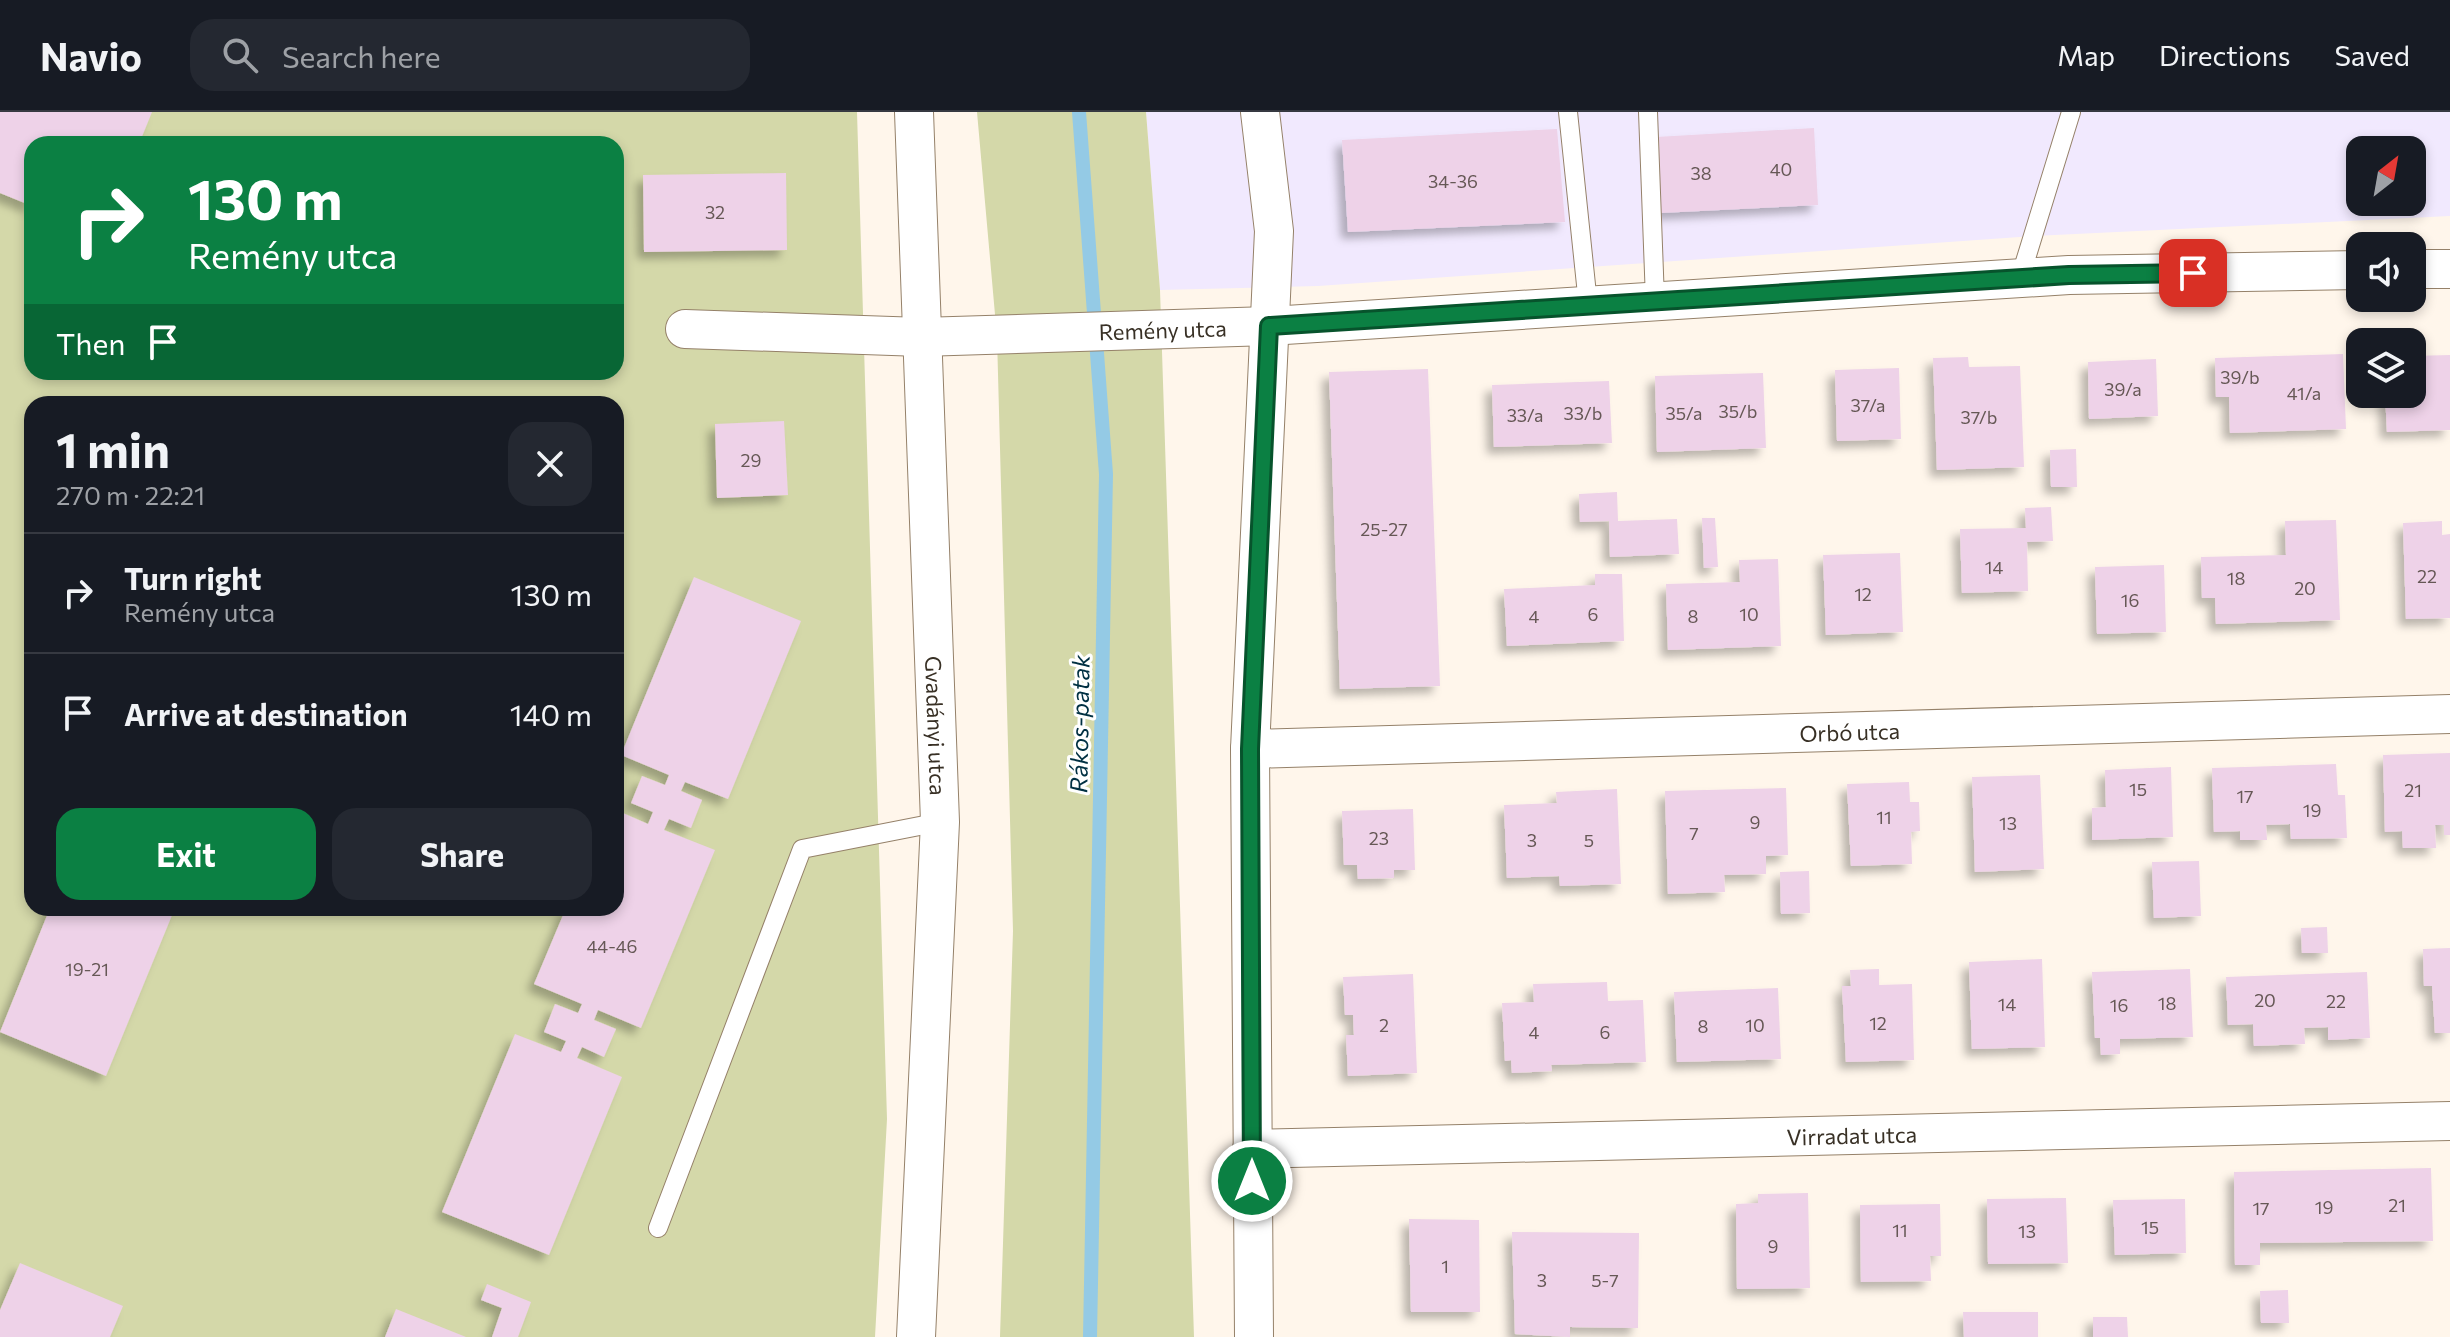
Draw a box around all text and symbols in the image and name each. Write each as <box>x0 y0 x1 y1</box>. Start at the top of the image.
search box <box>190 19 750 91</box>
text: Navio <box>40 32 142 79</box>
icon: search <box>218 33 262 77</box>
text: Search here <box>282 37 441 74</box>
text: Map <box>2057 38 2115 72</box>
text: Directions <box>2159 38 2290 72</box>
text: Saved <box>2334 38 2410 72</box>
north arrow <box>2346 136 2426 216</box>
map controls <box>2346 136 2426 408</box>
house number: 40 <box>1770 158 1792 180</box>
house number: 38 <box>1690 162 1712 184</box>
text: 130 m <box>188 163 343 232</box>
icon: right <box>56 168 160 272</box>
house number: 34-36 <box>1428 170 1478 192</box>
house number: 32 <box>705 201 725 223</box>
text: Remény utca <box>188 232 397 276</box>
button: sound <box>2346 232 2426 312</box>
pin <box>2159 239 2227 307</box>
icon: arrive <box>2171 251 2215 295</box>
street label: Remény utca <box>1098 314 1227 345</box>
icon: arrive <box>141 320 185 364</box>
text: Then <box>56 324 125 361</box>
button: layers <box>2346 328 2426 408</box>
house number: 39/b <box>2220 366 2260 388</box>
house number: 39/a <box>2104 378 2142 400</box>
house number: 41/a <box>2287 382 2321 404</box>
house number: 37/a <box>1851 394 1885 416</box>
house number: 35/b <box>1719 400 1757 422</box>
house number: 33/b <box>1564 402 1602 424</box>
house number: 35/a <box>1666 402 1702 424</box>
house number: 33/a <box>1507 404 1543 426</box>
house number: 37/b <box>1960 406 1998 428</box>
text: 1 min <box>56 419 170 478</box>
button: close <box>508 422 592 506</box>
house number: 29 <box>741 449 761 471</box>
text: 270 m · 22:21 <box>56 479 205 510</box>
house number: 25-27 <box>1360 518 1408 540</box>
house number: 14 <box>1985 556 2003 578</box>
text: Turn right <box>124 559 261 596</box>
house number: 22 <box>2417 565 2437 587</box>
house number: 18 <box>2227 567 2245 589</box>
icon: right <box>56 571 100 615</box>
text: 130 m <box>511 575 592 612</box>
house number: 20 <box>2294 577 2316 599</box>
house number: 12 <box>1854 583 1872 605</box>
house number: 16 <box>2121 589 2139 611</box>
text: Remény utca <box>124 596 275 627</box>
house number: 6 <box>1588 603 1598 625</box>
house number: 10 <box>1739 603 1759 625</box>
house number: 4 <box>1529 605 1540 627</box>
house number: 8 <box>1688 605 1699 627</box>
water label: Rákos-patak <box>1063 654 1095 793</box>
street label: Gvadányi utca <box>920 655 953 796</box>
icon: arrive <box>56 691 100 735</box>
text: Arrive at destination <box>124 695 408 732</box>
text: 140 m <box>510 695 592 732</box>
street label: Orbó utca <box>1799 717 1900 746</box>
house number: 15 <box>2129 778 2147 800</box>
house number: 21 <box>2404 779 2422 801</box>
house number: 17 <box>2236 785 2254 807</box>
house number: 19 <box>2303 799 2321 821</box>
house number: 11 <box>1876 806 1892 828</box>
button: Exit <box>56 808 316 900</box>
button: Share <box>332 808 592 900</box>
house number: 9 <box>1750 811 1760 833</box>
house number: 13 <box>1999 812 2017 834</box>
house number: 7 <box>1689 822 1699 844</box>
house number: 23 <box>1369 827 1389 849</box>
house number: 3 <box>1527 829 1537 851</box>
house number: 5 <box>1584 829 1594 851</box>
house number: 44-46 <box>587 935 637 957</box>
house number: 19-21 <box>65 958 109 980</box>
house number: 20 <box>2254 989 2276 1011</box>
house number: 22 <box>2326 990 2346 1012</box>
house number: 18 <box>2158 992 2176 1014</box>
house number: 14 <box>1998 993 2016 1015</box>
house number: 16 <box>2110 994 2128 1016</box>
house number: 12 <box>1869 1012 1887 1034</box>
house number: 2 <box>1379 1014 1389 1036</box>
house number: 10 <box>1745 1014 1765 1036</box>
house number: 8 <box>1698 1015 1709 1037</box>
house number: 4 <box>1529 1021 1540 1043</box>
house number: 6 <box>1600 1021 1610 1043</box>
street label: Virradat utca <box>1786 1120 1917 1150</box>
position arrow <box>1210 1139 1294 1223</box>
house number: 21 <box>2388 1194 2406 1216</box>
house number: 19 <box>2315 1196 2333 1218</box>
house number: 17 <box>2252 1197 2270 1219</box>
house number: 15 <box>2141 1216 2159 1238</box>
house number: 11 <box>1892 1219 1908 1241</box>
house number: 13 <box>2018 1220 2036 1242</box>
house number: 9 <box>1768 1235 1778 1257</box>
house number: 1 <box>1441 1255 1449 1277</box>
house number: 3 <box>1537 1269 1547 1291</box>
house number: 5-7 <box>1591 1269 1619 1291</box>

